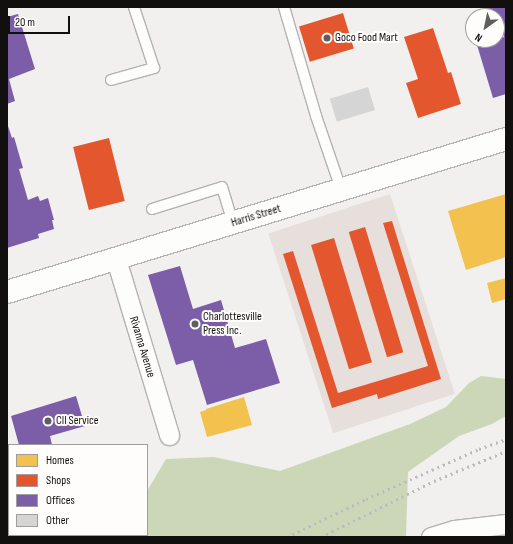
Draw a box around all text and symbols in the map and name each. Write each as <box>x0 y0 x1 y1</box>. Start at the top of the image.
scale bar <box>10 8 72 34</box>
north arrow <box>465 8 505 48</box>
text: 20 m <box>15 15 35 30</box>
place label: Goco Food Mart <box>335 31 398 45</box>
text: N <box>473 31 485 45</box>
marker: Goco Food Mart <box>322 33 332 43</box>
street label: Harris Street <box>229 202 283 230</box>
place label: Charlottesville Press Inc. <box>203 310 262 338</box>
street label: Rivanna Avenue <box>126 315 158 379</box>
marker: Charlottesville Press Inc. <box>190 319 200 329</box>
place label: CII Service <box>56 414 99 428</box>
marker: CII Service <box>43 416 53 426</box>
legend <box>8 444 148 536</box>
text: Homes <box>46 453 74 468</box>
text: Shops <box>46 473 71 488</box>
text: Offices <box>46 493 75 508</box>
text: Other <box>46 513 69 528</box>

